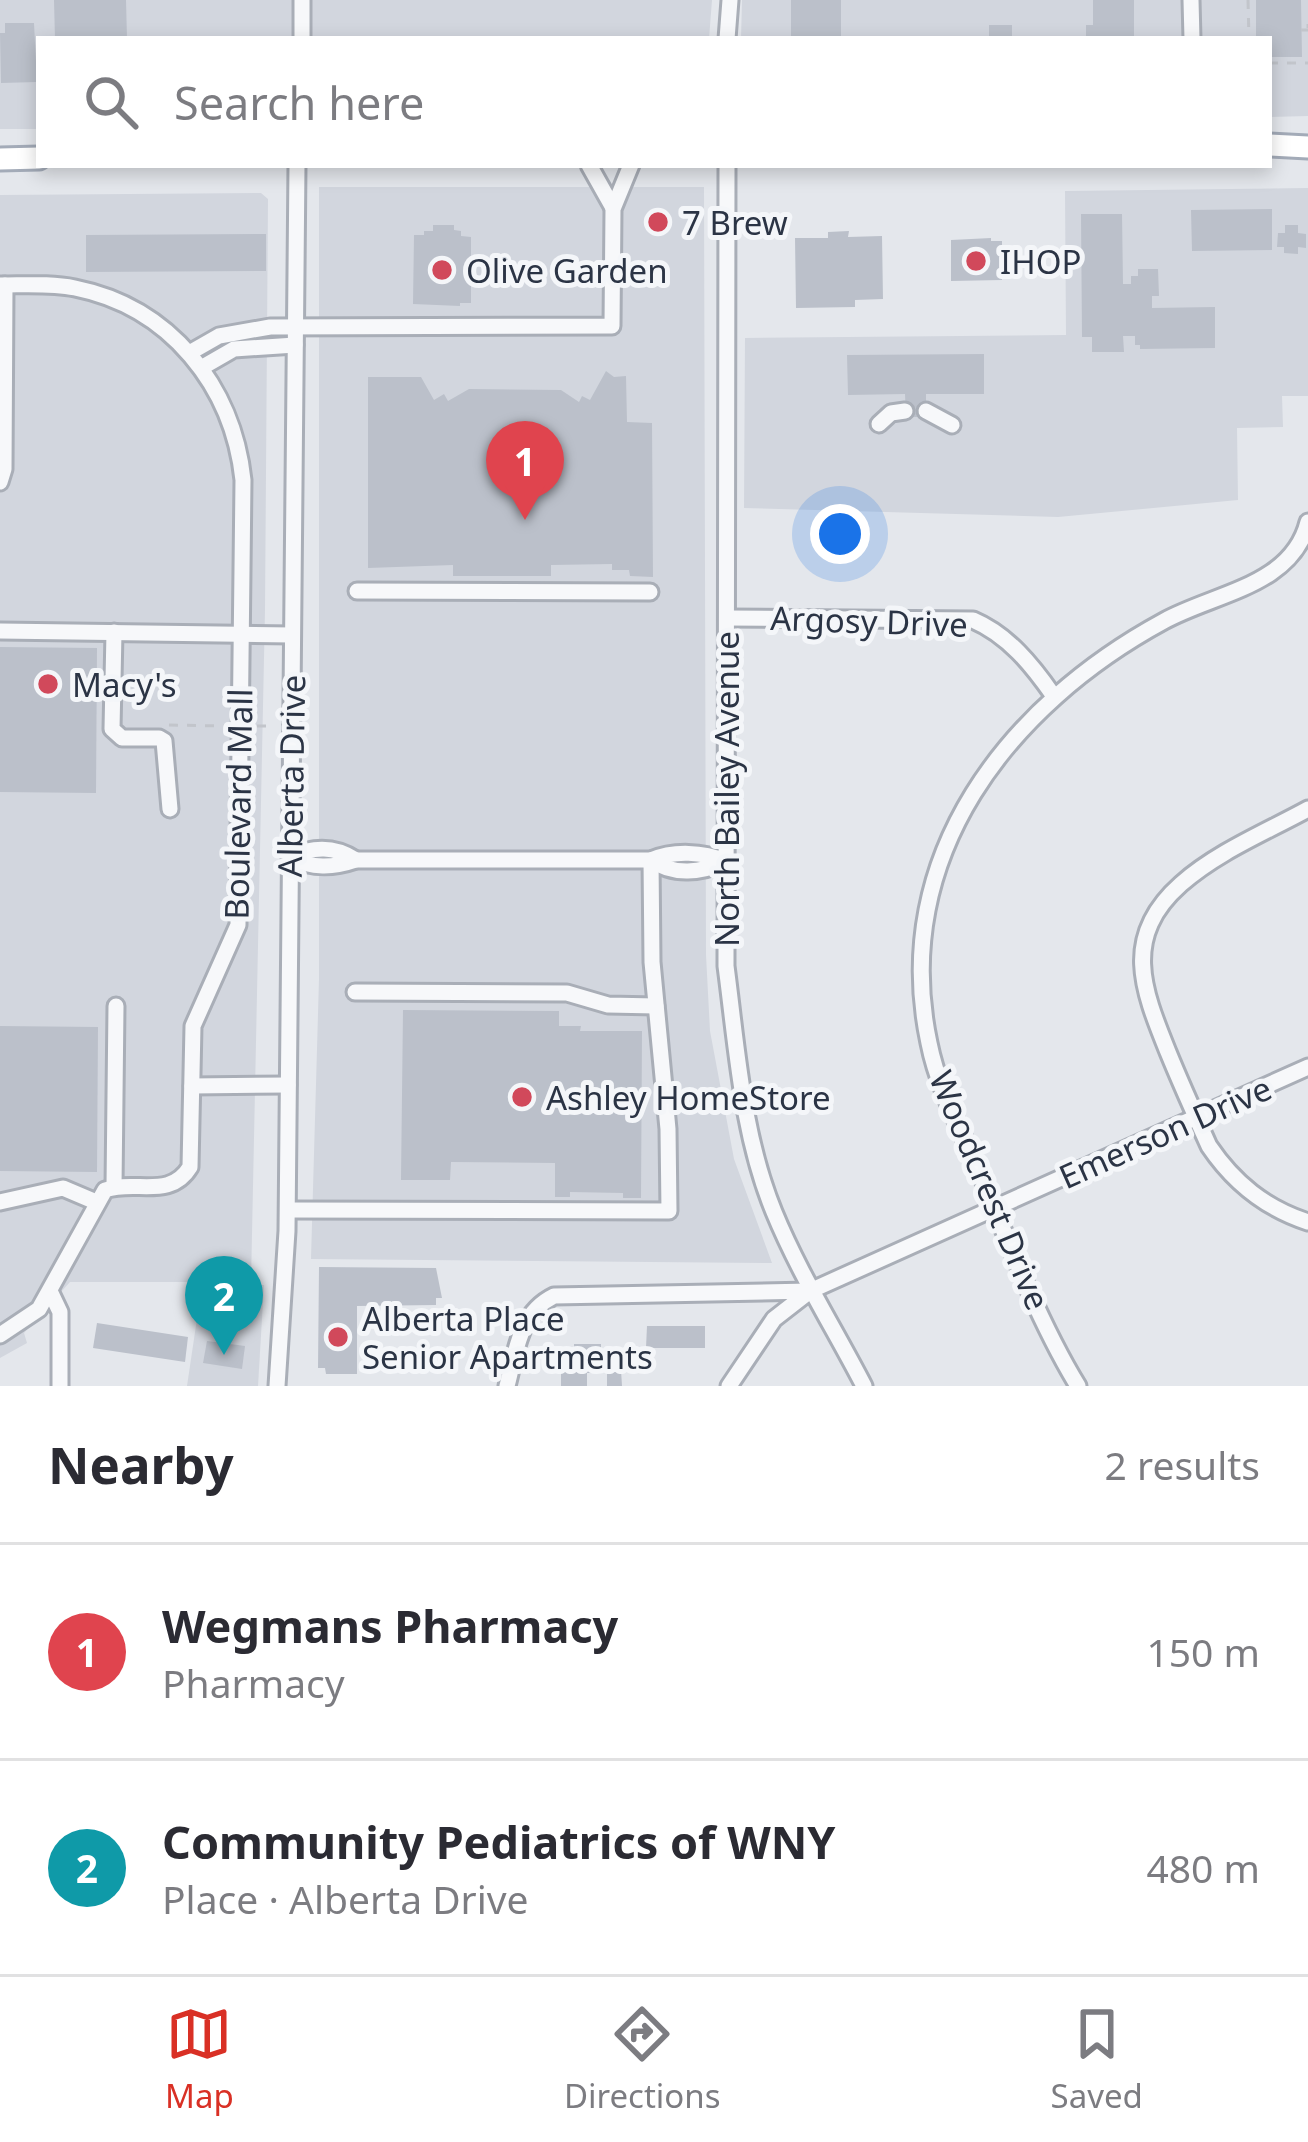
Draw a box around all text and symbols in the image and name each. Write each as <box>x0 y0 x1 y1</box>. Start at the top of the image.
search box <box>36 36 1272 168</box>
icon: search <box>78 69 144 135</box>
text: Search here <box>174 72 424 133</box>
place label: 7 Brew <box>682 200 788 245</box>
marker: 7 Brew <box>645 209 671 235</box>
place label: IHOP <box>1000 239 1081 284</box>
place label: Olive Garden <box>466 248 668 293</box>
marker: IHOP <box>963 248 989 274</box>
marker: Olive Garden <box>429 257 455 283</box>
pin: 1 <box>486 421 564 520</box>
your location <box>810 504 870 564</box>
street label: Argosy Drive <box>770 595 968 647</box>
street label: North Bailey Avenue <box>704 631 749 947</box>
place label: Macy's <box>72 662 177 707</box>
marker: Macy's <box>35 671 61 697</box>
street label: Alberta Drive <box>267 674 315 878</box>
street label: Boulevard Mall <box>213 688 263 920</box>
street label: Woodcrest Drive <box>919 1064 1061 1316</box>
street label: Emerson Drive <box>1052 1065 1278 1199</box>
place label: Ashley HomeStore <box>546 1075 831 1120</box>
marker: Ashley HomeStore <box>509 1084 535 1110</box>
pin: 2 <box>185 1256 263 1355</box>
place label: Alberta Place Senior Apartments <box>362 1296 653 1379</box>
marker: Alberta Place Senior Apartments <box>325 1324 351 1350</box>
text: Nearby <box>48 1429 234 1499</box>
text: 2 results <box>1105 1438 1260 1491</box>
text: Wegmans Pharmacy <box>162 1595 618 1656</box>
text: 1 <box>76 1625 98 1678</box>
text: 150 m <box>1146 1625 1260 1678</box>
text: Pharmacy <box>162 1656 345 1709</box>
text: Community Pediatrics of WNY <box>162 1811 835 1872</box>
text: 2 <box>76 1841 98 1894</box>
text: 480 m <box>1146 1841 1260 1894</box>
text: Place · Alberta Drive <box>162 1872 529 1925</box>
tab: Map <box>165 2001 234 2118</box>
tab: Directions <box>564 2001 721 2118</box>
tab: Saved <box>1051 2001 1143 2118</box>

